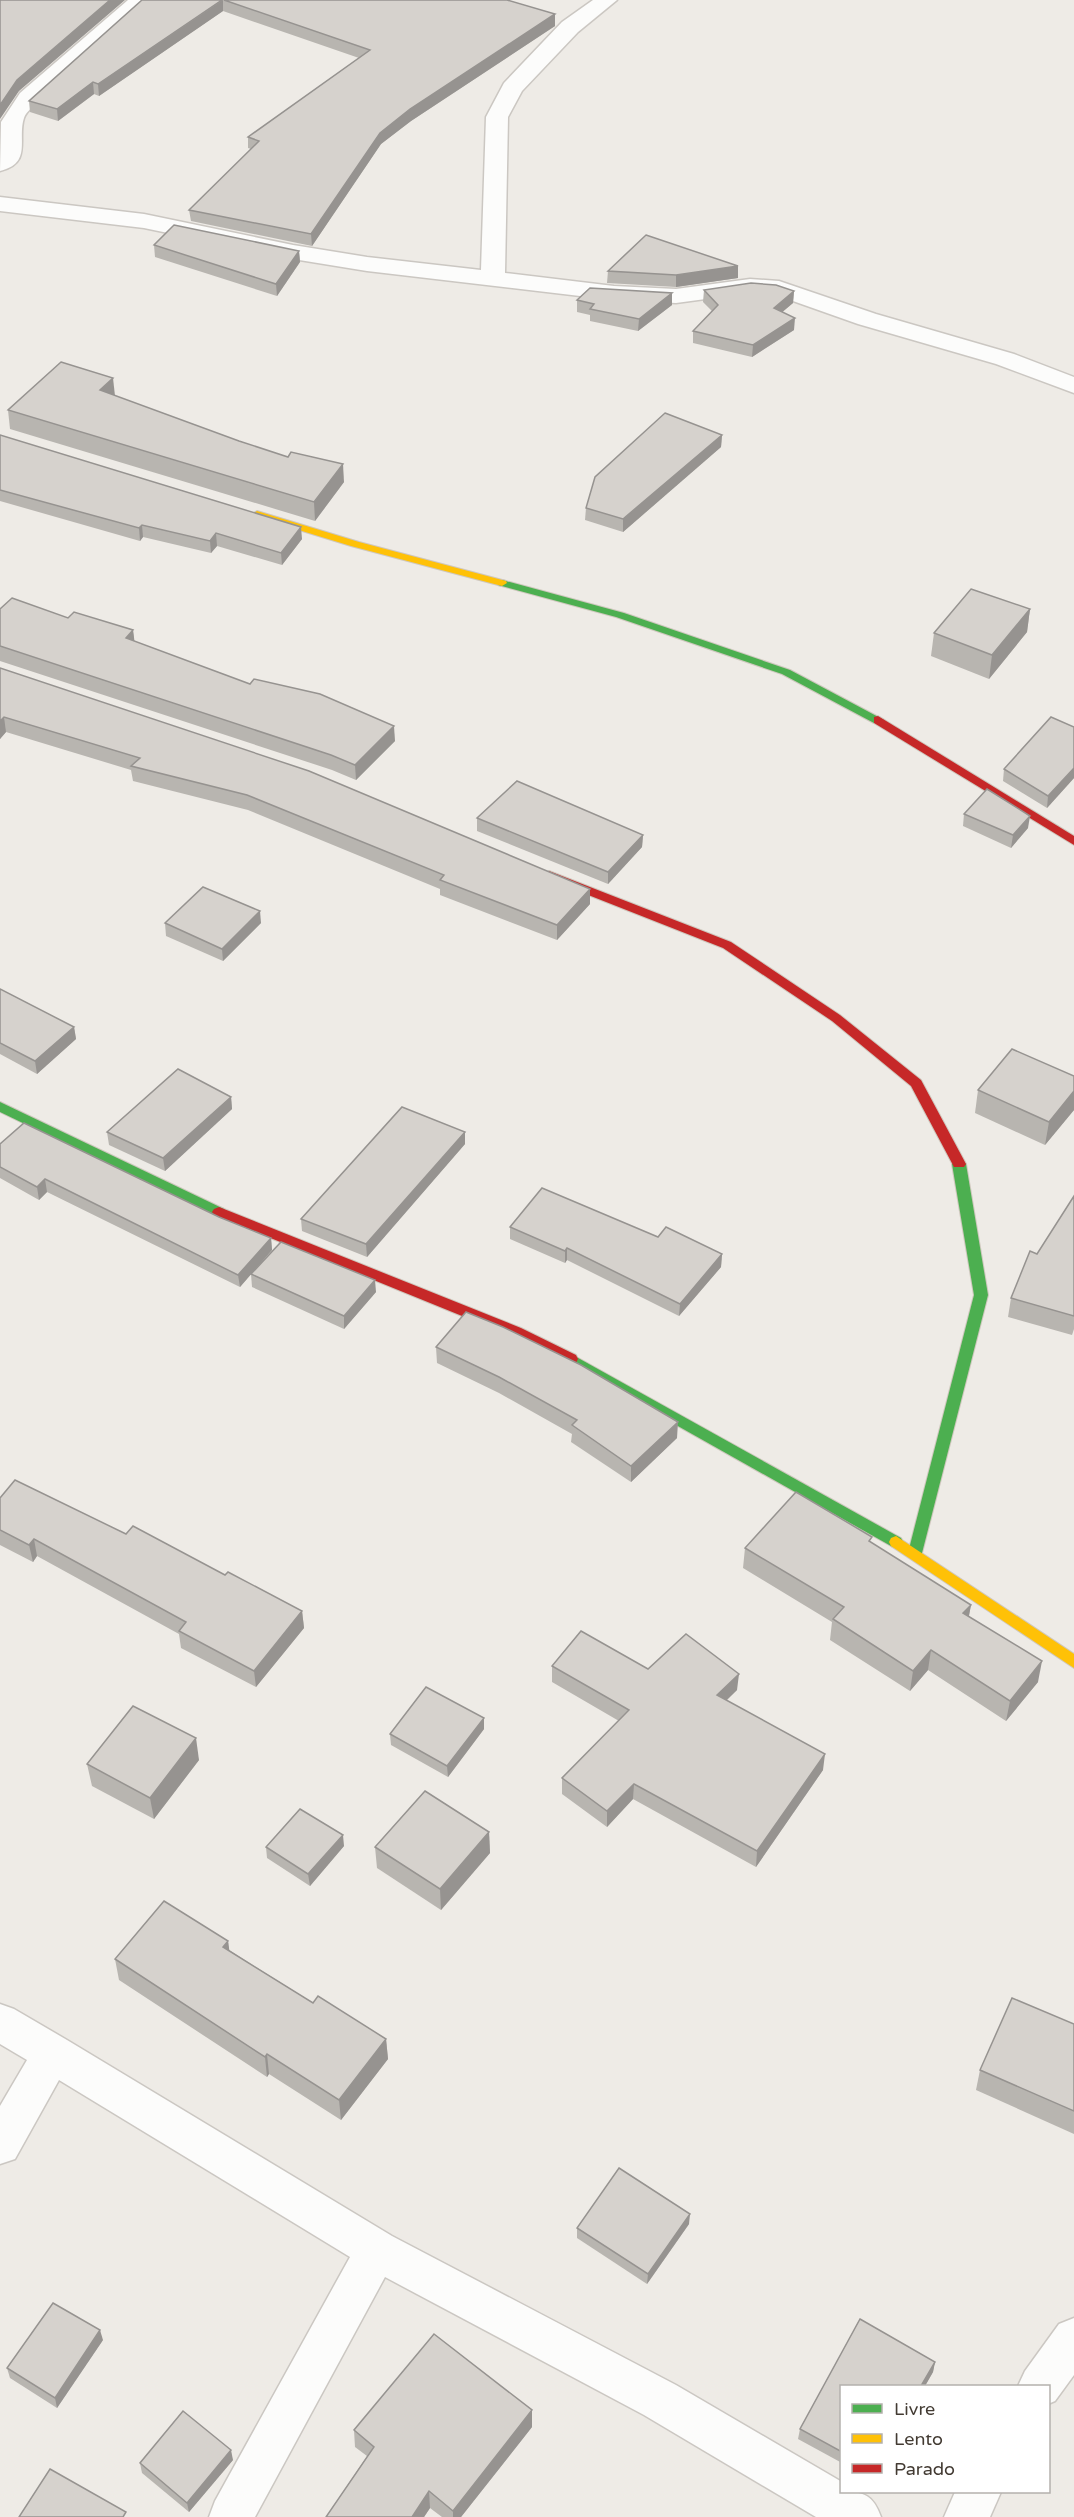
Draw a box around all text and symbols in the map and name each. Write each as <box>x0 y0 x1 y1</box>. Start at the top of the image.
legend <box>840 2385 1050 2493</box>
text: Livre <box>894 2398 935 2420</box>
text: Lento <box>894 2428 943 2450</box>
text: Parado <box>894 2458 955 2480</box>

